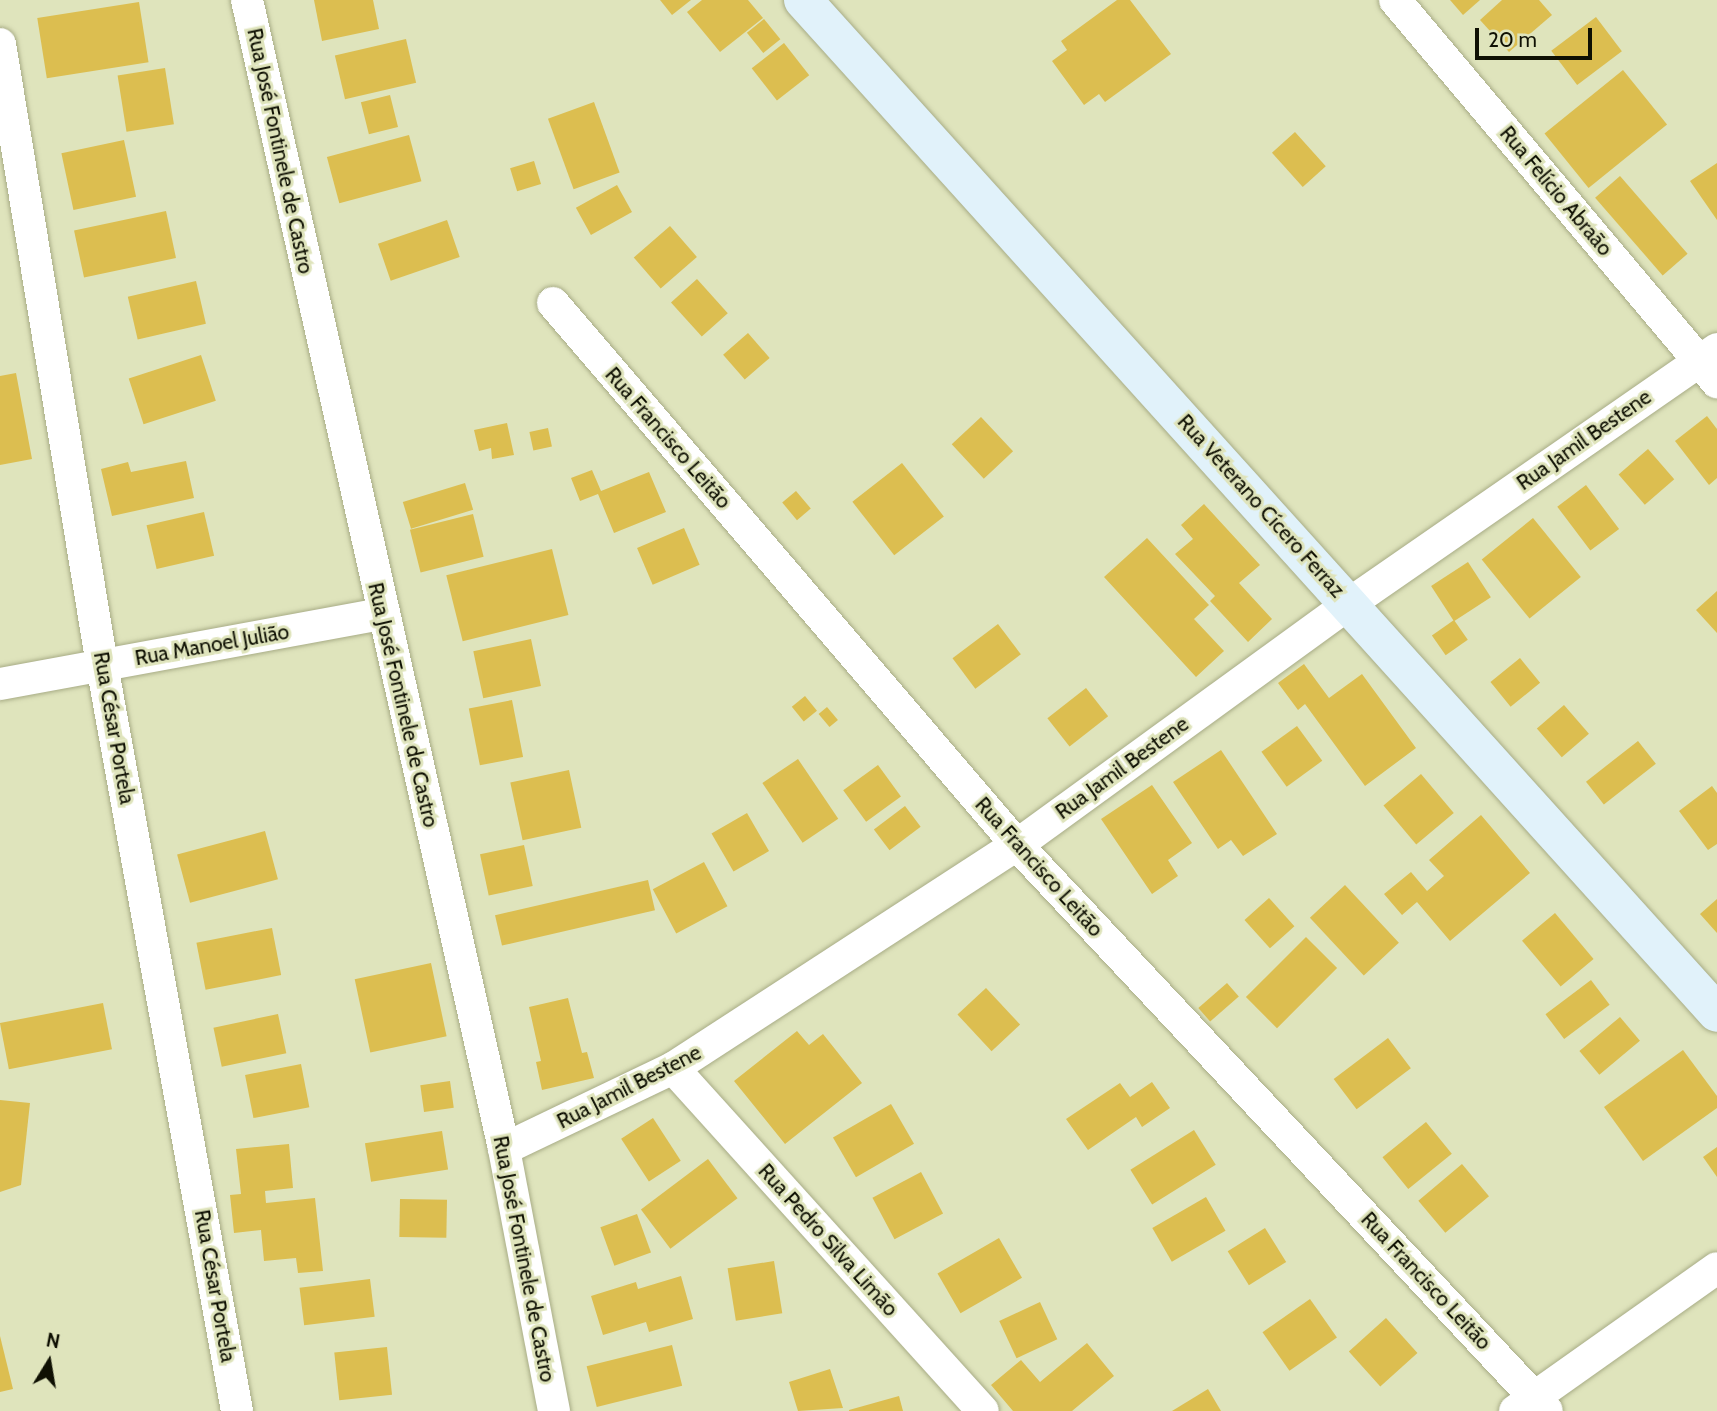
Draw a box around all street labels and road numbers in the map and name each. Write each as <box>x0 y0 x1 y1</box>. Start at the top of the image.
street label: Rua José Fontinele de Castro <box>242 26 318 276</box>
street label: Rua Felício Abraão <box>1494 121 1618 261</box>
street label: Rua Francisco Leitão <box>600 362 736 514</box>
street label: Rua Jamil Bestene <box>1512 384 1656 496</box>
street label: Rua Veterano Cícero Ferraz <box>1172 409 1350 603</box>
street label: Rua José Fontinele de Castro <box>363 580 443 830</box>
street label: Rua Manoel Julião <box>133 619 291 671</box>
street label: Rua César Portela <box>88 650 140 806</box>
street label: Rua Jamil Bestene <box>1051 711 1193 825</box>
street label: Rua Francisco Leitão <box>970 792 1108 942</box>
street label: Rua Jamil Bestene <box>553 1040 705 1134</box>
street label: Rua José Fontinele de Castro <box>488 1134 560 1384</box>
street label: Rua Pedro Silva Limão <box>753 1159 903 1321</box>
street label: Rua Francisco Leitão <box>1356 1207 1496 1355</box>
street label: Rua César Portela <box>189 1208 241 1364</box>

